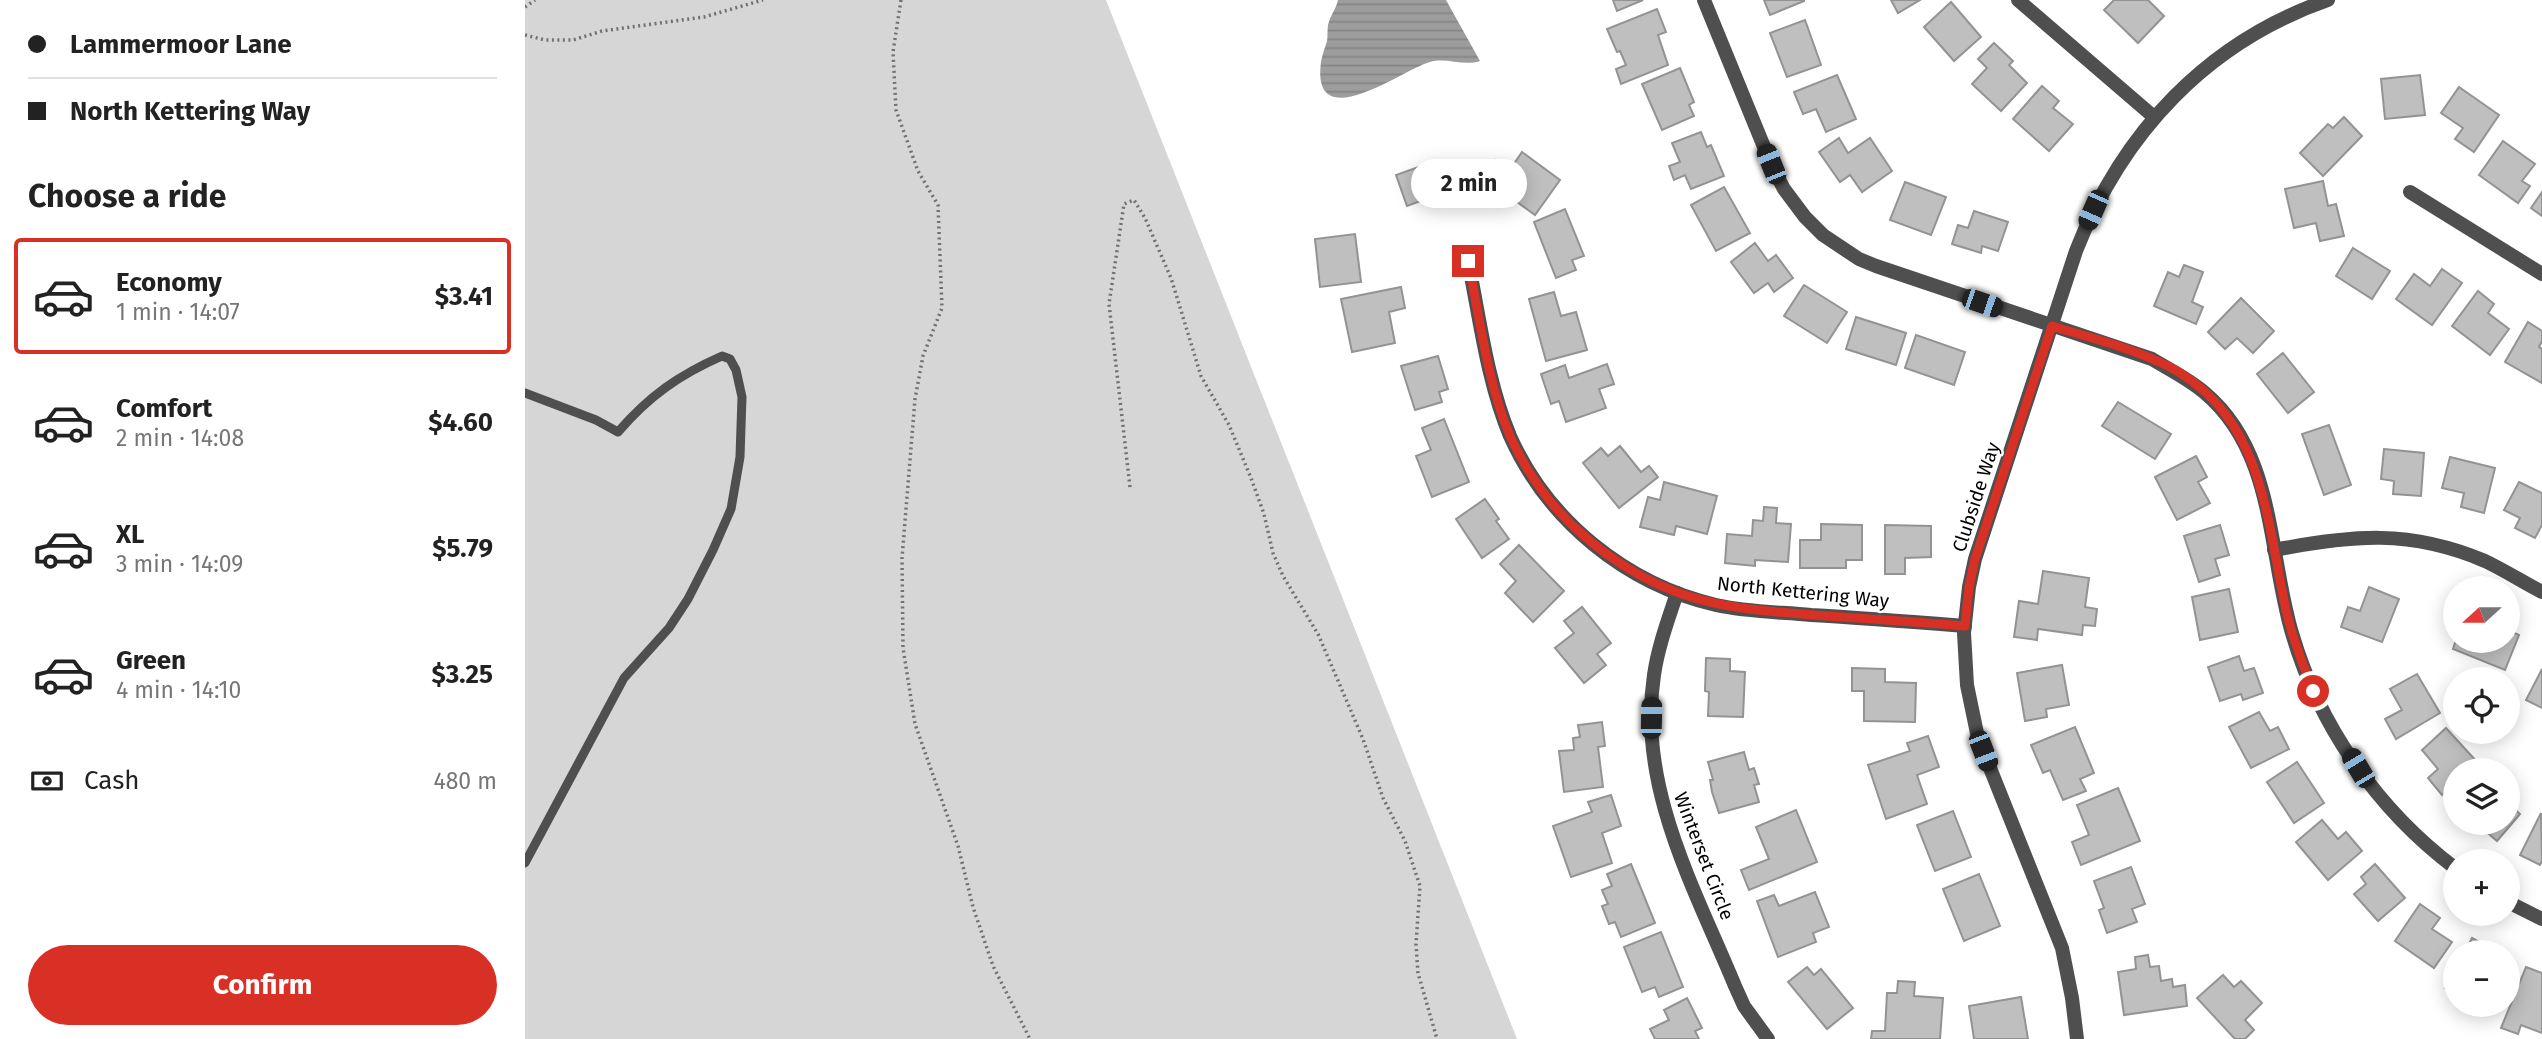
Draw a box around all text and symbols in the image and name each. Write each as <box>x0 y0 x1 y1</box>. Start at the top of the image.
text: Lammermoor Lane <box>70 29 292 60</box>
text: North Kettering Way <box>70 96 310 127</box>
car <box>1754 141 1789 187</box>
callout: 2 min <box>1410 160 1526 208</box>
text: 2 min <box>1441 169 1497 197</box>
text: Choose a ride <box>28 177 226 215</box>
car <box>2075 187 2112 233</box>
route end <box>1452 245 1484 277</box>
icon: car <box>32 265 95 328</box>
text: Economy <box>116 267 222 298</box>
text: $3.41 <box>435 281 493 312</box>
car <box>1959 286 2006 320</box>
text: 1 min · 14:07 <box>116 298 240 326</box>
icon: car <box>32 391 95 454</box>
text: Comfort <box>116 393 212 424</box>
text: $4.60 <box>428 407 493 438</box>
text: 2 min · 14:08 <box>116 424 244 452</box>
street label: Clubside Way <box>1947 439 2005 555</box>
icon: car <box>32 517 95 580</box>
text: XL <box>116 519 144 550</box>
text: $5.79 <box>432 533 493 564</box>
text: 3 min · 14:09 <box>116 550 243 578</box>
street label: North Kettering Way <box>1716 572 1891 613</box>
north arrow <box>2443 576 2520 653</box>
map controls <box>2443 576 2520 1017</box>
icon: car <box>32 643 95 706</box>
text: Green <box>116 645 186 676</box>
text: $3.25 <box>432 659 493 690</box>
button: locate <box>2443 667 2520 744</box>
route start <box>2297 675 2329 707</box>
text: 4 min · 14:10 <box>116 676 241 704</box>
car <box>1641 697 1662 739</box>
car <box>1966 728 2001 774</box>
car <box>2339 745 2378 791</box>
button: layers <box>2443 758 2520 835</box>
icon: cash <box>28 762 66 800</box>
text: Cash <box>84 765 140 796</box>
text: 480 m <box>433 767 497 795</box>
street label: Winterset Circle <box>1669 789 1739 923</box>
button: + <box>2443 849 2520 926</box>
button: − <box>2443 940 2520 1017</box>
button: Confirm <box>28 945 497 1025</box>

